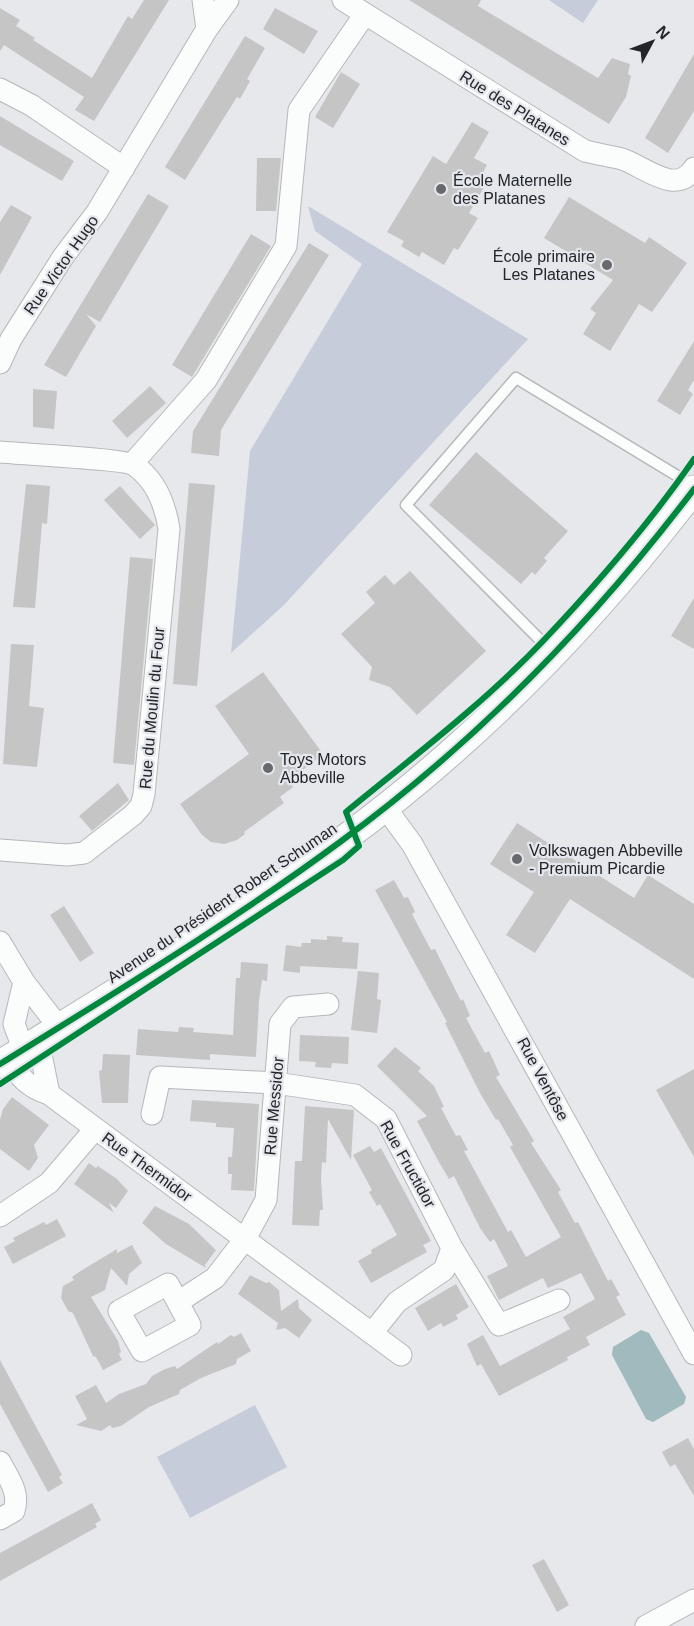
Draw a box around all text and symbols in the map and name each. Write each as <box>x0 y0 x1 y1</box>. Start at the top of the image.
north arrow <box>622 12 682 72</box>
text: N <box>653 23 673 42</box>
street label: Rue des Platanes <box>457 67 573 149</box>
place label: École Maternelle des Platanes <box>453 171 572 207</box>
marker: École Maternelle des Platanes <box>434 182 448 196</box>
street label: Rue Victor Hugo <box>20 212 102 318</box>
place label: École primaire Les Platanes <box>493 247 595 283</box>
marker: École primaire Les Platanes <box>600 258 614 272</box>
street label: Rue du Moulin du Four <box>136 626 168 790</box>
place label: Toys Motors Abbeville <box>280 751 366 786</box>
marker: Toys Motors Abbeville <box>261 761 275 775</box>
street label: Avenue du Président Robert Schuman <box>104 820 340 986</box>
place label: Volkswagen Abbeville - Premium Picardie <box>529 842 683 877</box>
marker: Volkswagen Abbeville - Premium Picardie <box>510 852 524 866</box>
street label: Rue Ventôse <box>514 1035 572 1124</box>
street label: Rue Messidor <box>261 1055 287 1156</box>
street label: Rue Fructidor <box>377 1117 439 1211</box>
street label: Rue Thermidor <box>99 1129 196 1206</box>

